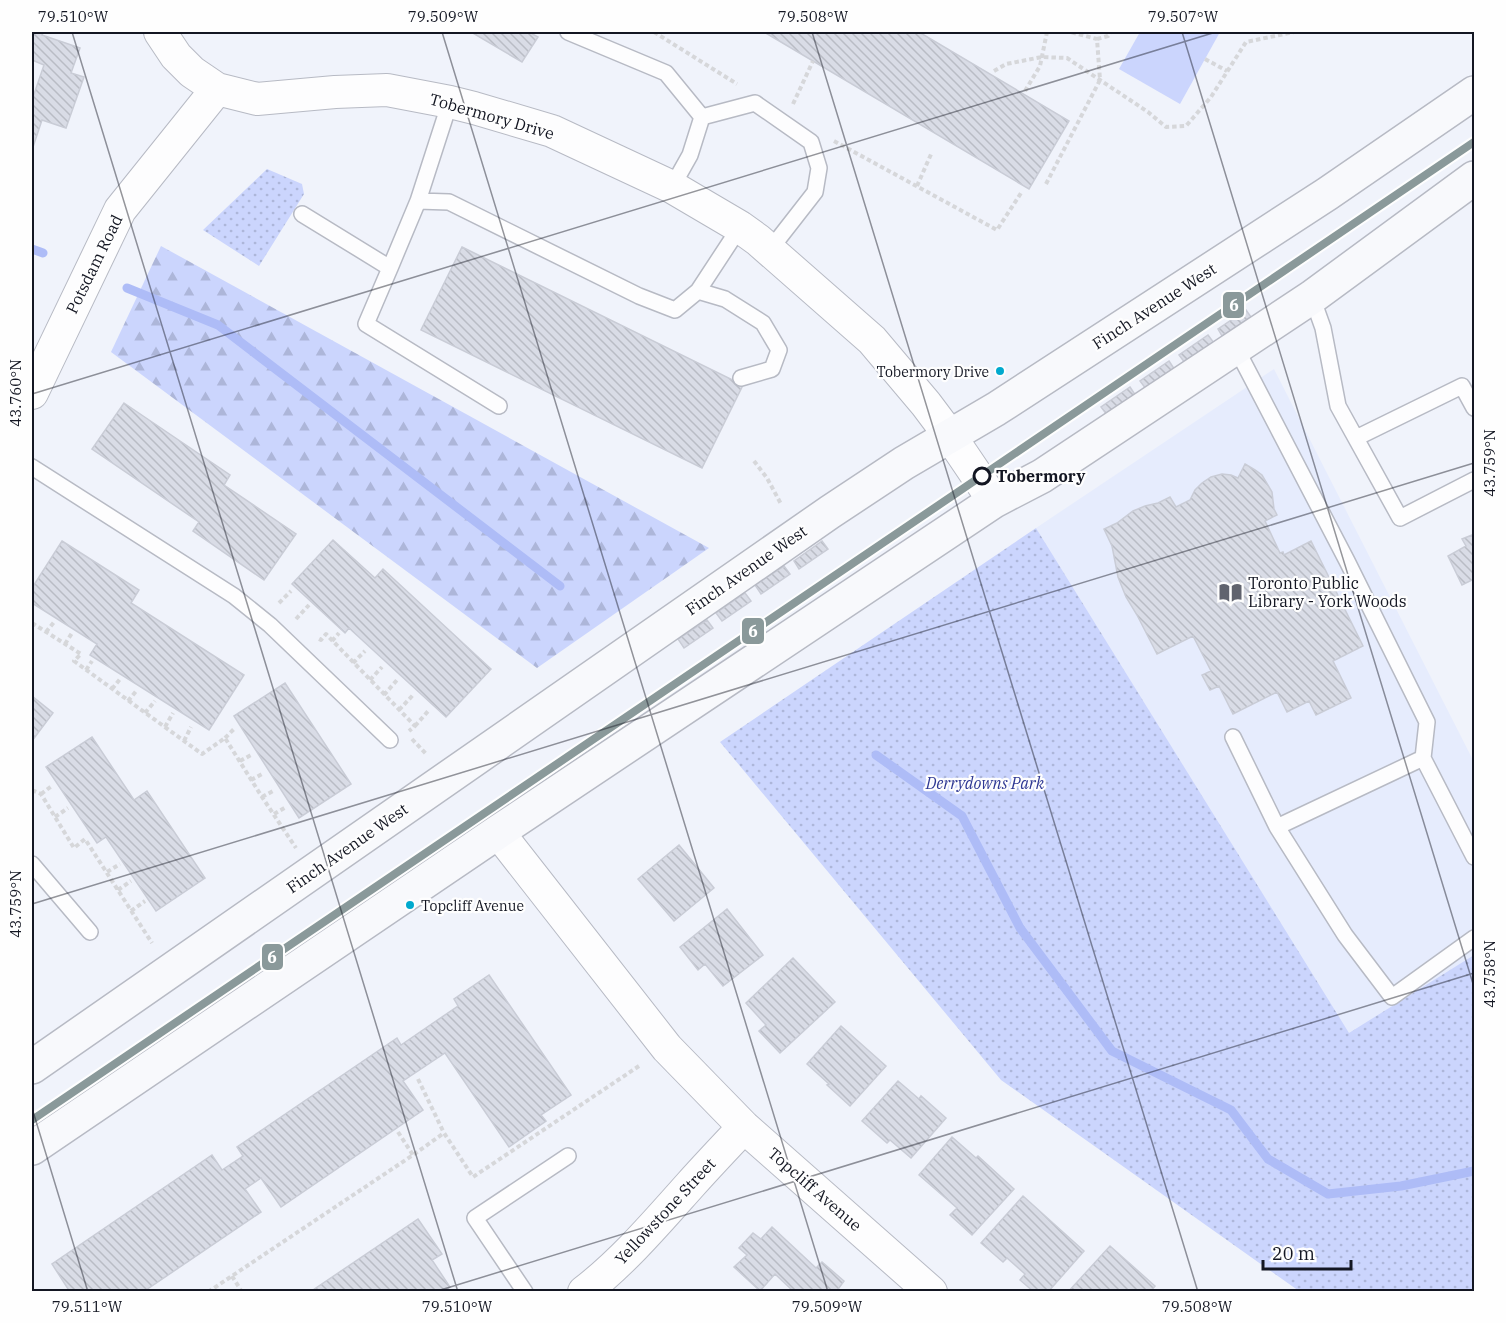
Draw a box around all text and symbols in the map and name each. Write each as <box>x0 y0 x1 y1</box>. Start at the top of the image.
text: 79.510°W <box>38 7 109 26</box>
text: 79.509°W <box>408 7 479 26</box>
text: 79.508°W <box>778 7 849 26</box>
text: 79.507°W <box>1148 7 1219 26</box>
street label: Tobermory Drive <box>427 89 557 143</box>
street label: Potsdam Road <box>61 211 127 317</box>
street label: Finch Avenue West <box>1088 258 1220 353</box>
line badge: 6 <box>1222 291 1245 319</box>
text: 6 <box>1229 295 1239 315</box>
text: 43.760°N <box>6 359 25 427</box>
place label: Tobermory Drive <box>876 363 989 381</box>
marker: Tobermory Drive <box>994 365 1006 377</box>
text: 43.759°N <box>1480 429 1499 497</box>
place label: Tobermory <box>996 466 1086 486</box>
marker: Tobermory <box>973 467 991 485</box>
street label: Finch Avenue West <box>681 520 811 619</box>
place label: Toronto Public Library - York Woods <box>1248 573 1407 611</box>
library icon: Toronto Public Library - York Woods <box>1217 579 1243 605</box>
line badge: 6 <box>741 617 765 645</box>
text: 6 <box>748 621 758 641</box>
park label: Derrydowns Park <box>925 773 1045 793</box>
street label: Finch Avenue West <box>282 798 412 897</box>
text: 43.759°N <box>6 870 25 938</box>
place label: Topcliff Avenue <box>421 897 524 915</box>
marker: Topcliff Avenue <box>404 899 416 911</box>
text: 43.758°N <box>1480 940 1499 1008</box>
line badge: 6 <box>261 943 284 971</box>
text: 6 <box>267 947 277 967</box>
street label: Topcliff Avenue <box>764 1143 866 1235</box>
street label: Yellowstone Street <box>611 1153 720 1268</box>
scale bar <box>1263 1233 1352 1271</box>
text: 20 m <box>1272 1242 1315 1265</box>
text: 79.511°W <box>52 1297 123 1316</box>
text: 79.510°W <box>422 1297 493 1316</box>
text: 79.509°W <box>792 1297 863 1316</box>
text: 79.508°W <box>1162 1297 1233 1316</box>

